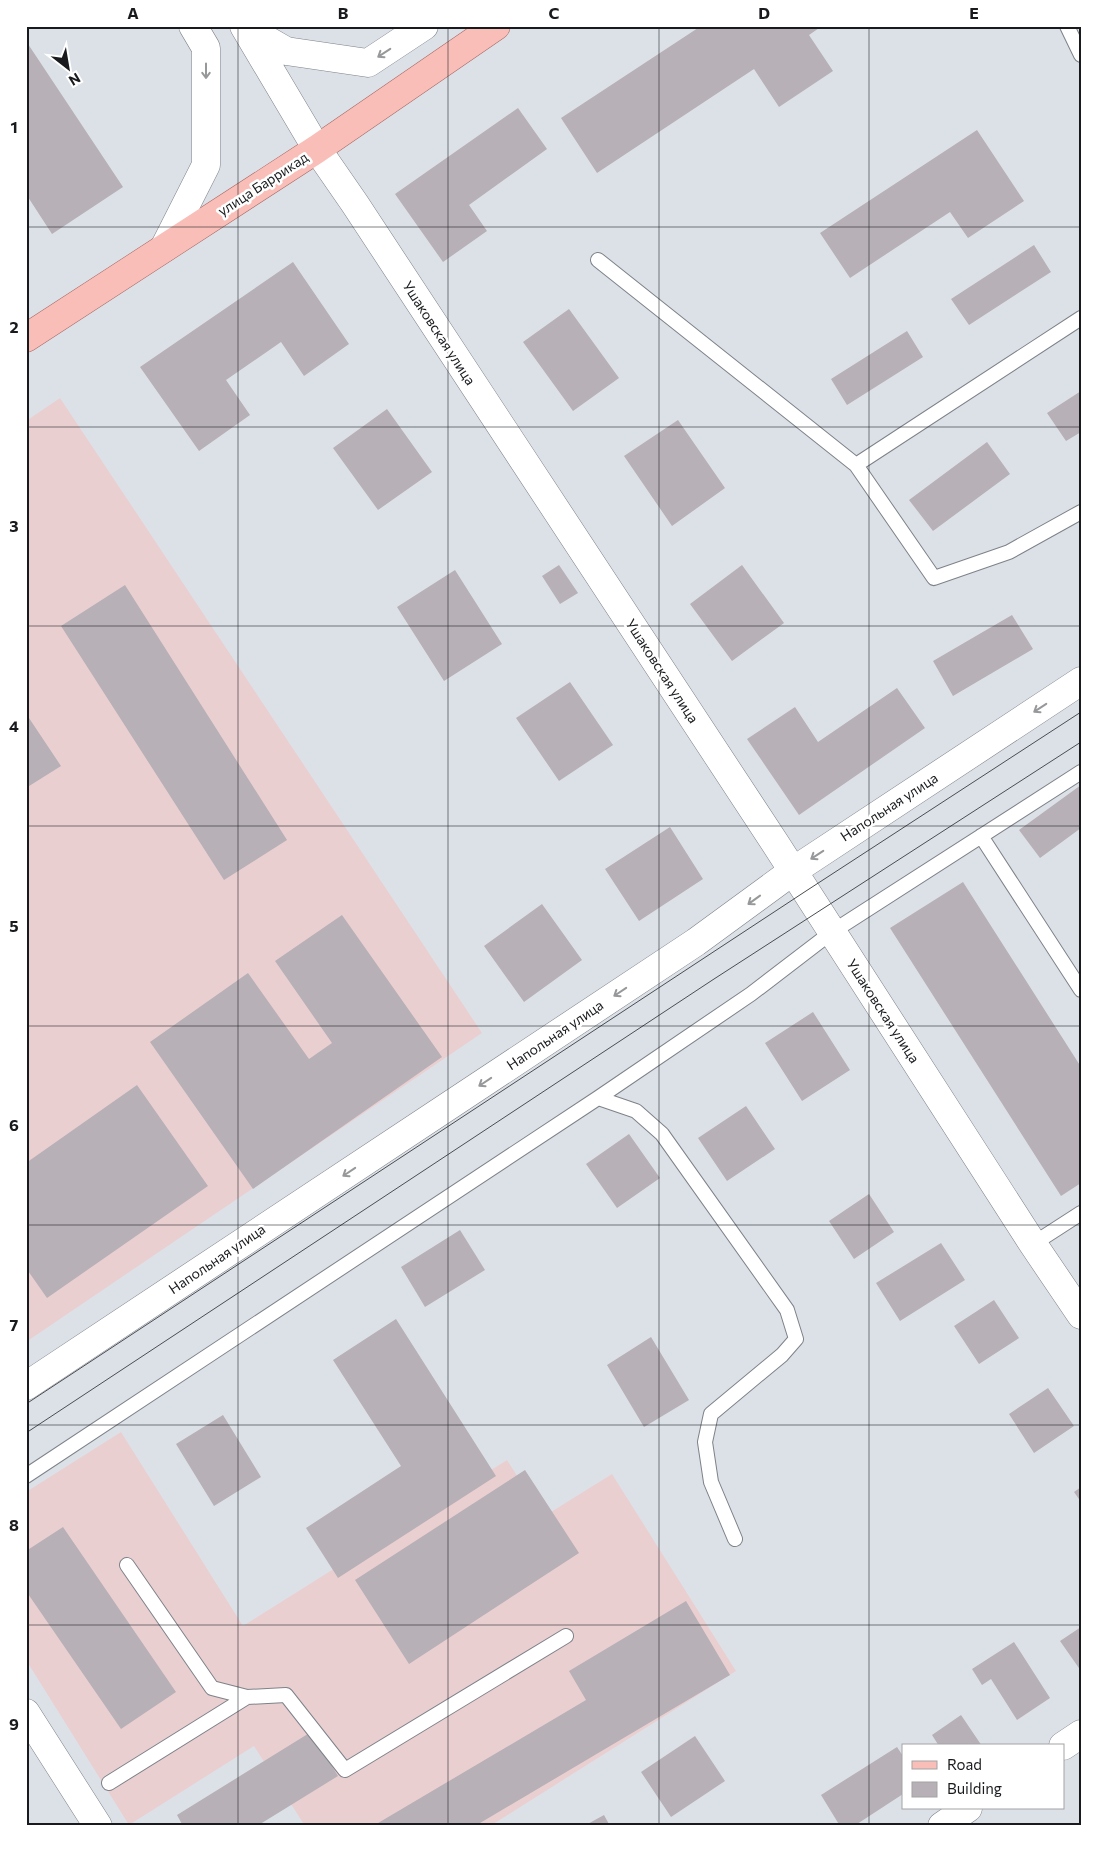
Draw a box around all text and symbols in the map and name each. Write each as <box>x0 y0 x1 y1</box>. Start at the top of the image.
text: A <box>127 3 139 22</box>
text: B <box>338 3 349 22</box>
text: C <box>549 3 560 22</box>
text: D <box>758 3 770 22</box>
text: E <box>969 3 979 22</box>
north arrow <box>42 42 92 92</box>
one-way arrow <box>377 48 391 58</box>
one-way arrow <box>201 62 211 79</box>
text: N <box>66 70 84 90</box>
text: 1 <box>10 117 18 136</box>
street label: улица Баррикад <box>214 148 311 219</box>
street label: Ушаковская улица <box>399 278 479 388</box>
text: 2 <box>9 317 19 336</box>
text: 3 <box>9 516 19 535</box>
street label: Ушаковская улица <box>622 616 702 726</box>
one-way arrow <box>1033 703 1047 713</box>
text: 4 <box>9 716 19 735</box>
street label: Напольная улица <box>837 769 941 844</box>
one-way arrow <box>810 850 824 860</box>
one-way arrow <box>747 895 761 905</box>
text: 5 <box>9 916 19 935</box>
street label: Ушаковская улица <box>843 956 923 1066</box>
one-way arrow <box>613 987 627 997</box>
street label: Напольная улица <box>503 996 606 1073</box>
one-way arrow <box>478 1077 492 1087</box>
text: 6 <box>9 1115 19 1134</box>
one-way arrow <box>342 1167 356 1177</box>
street label: Напольная улица <box>165 1220 268 1297</box>
text: 7 <box>10 1315 19 1334</box>
text: 8 <box>9 1515 19 1534</box>
text: 9 <box>9 1714 19 1733</box>
legend <box>902 1744 1064 1810</box>
text: Road <box>947 1755 982 1773</box>
text: Building <box>947 1779 1002 1797</box>

